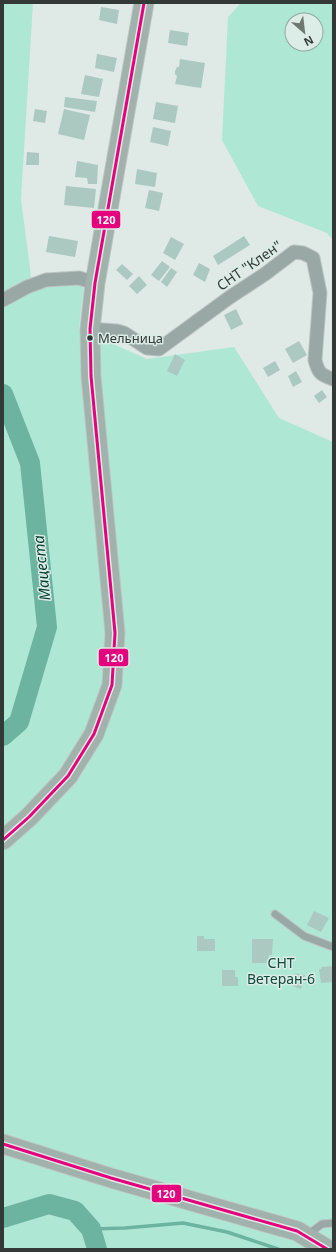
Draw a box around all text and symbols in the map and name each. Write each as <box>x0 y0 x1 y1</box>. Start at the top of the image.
north arrow <box>284 12 324 52</box>
text: N <box>301 33 316 50</box>
line badge: 120 <box>91 210 121 229</box>
text: 120 <box>97 212 115 227</box>
street label: СНТ "Клен" <box>213 236 285 294</box>
place label: Мельница <box>98 329 163 347</box>
marker: Мельница <box>85 333 95 343</box>
water label: Мацеста <box>28 534 54 602</box>
line badge: 120 <box>98 648 129 667</box>
text: 120 <box>105 650 123 665</box>
park label: СНТ Ветеран-6 <box>247 953 315 988</box>
line badge: 120 <box>151 1184 182 1203</box>
text: 120 <box>157 1186 175 1201</box>

